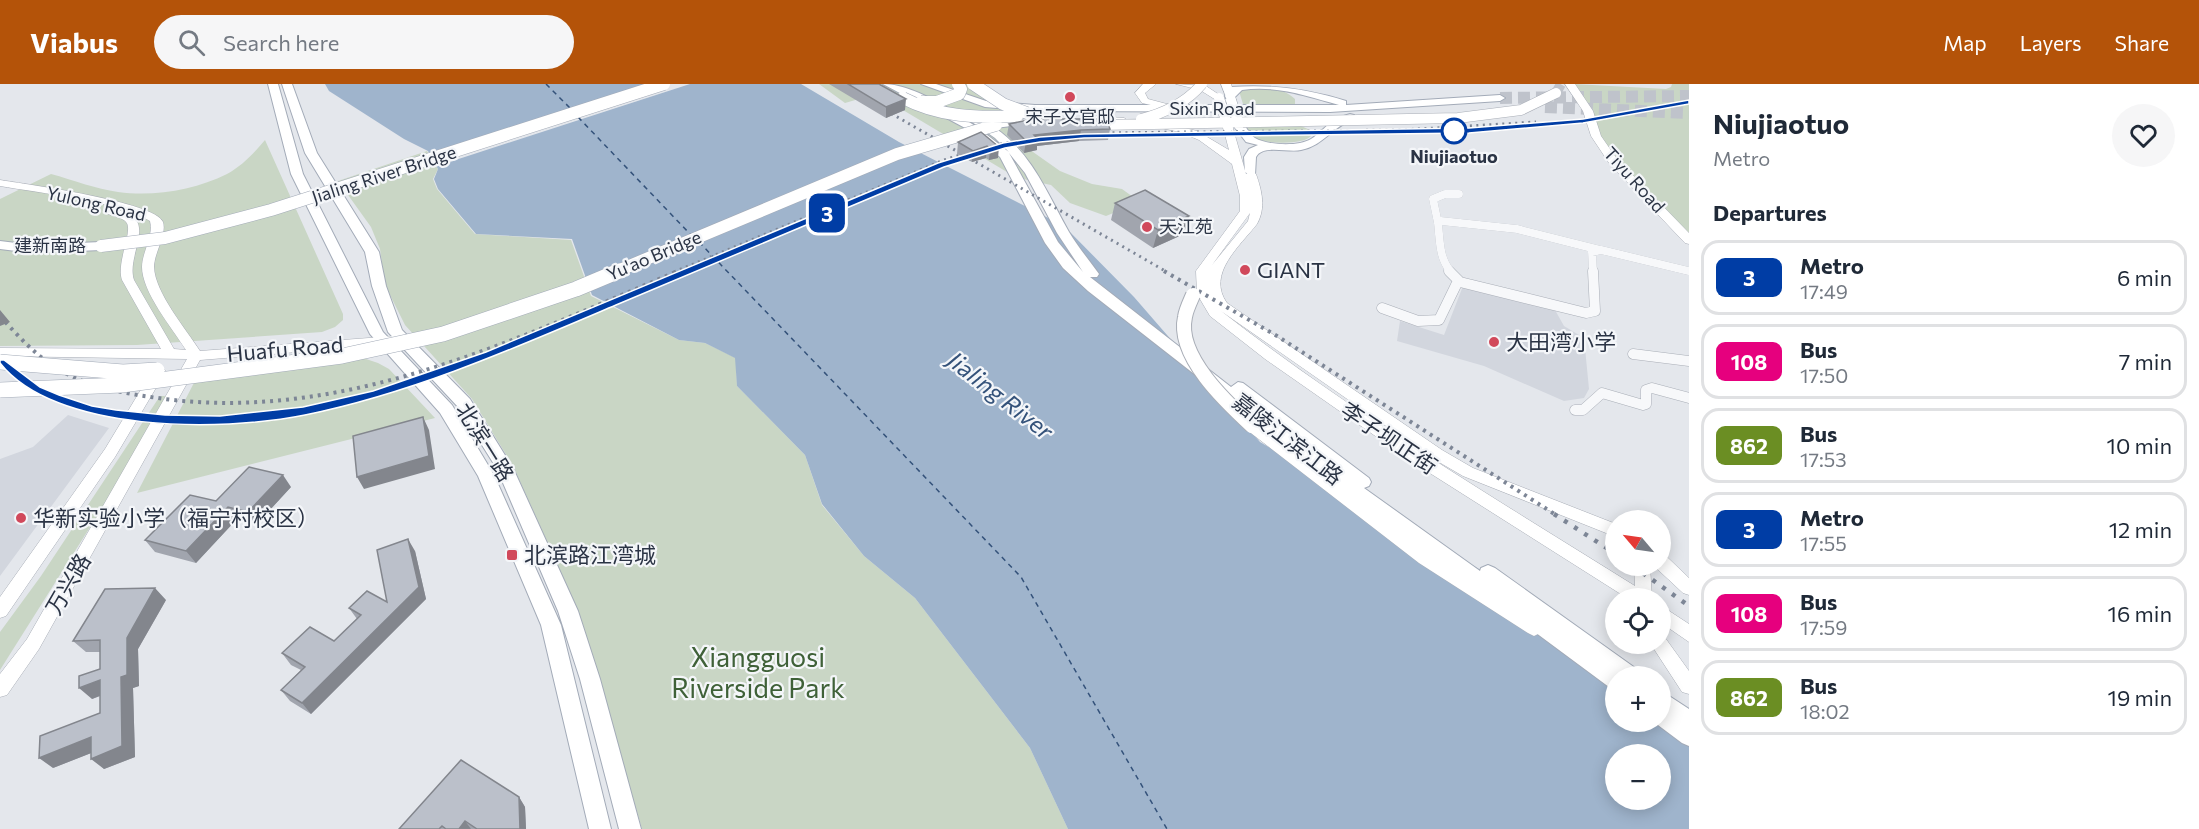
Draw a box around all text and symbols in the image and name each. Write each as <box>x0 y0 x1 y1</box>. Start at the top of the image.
search box <box>154 15 574 69</box>
text: Viabus <box>30 25 118 59</box>
icon: search <box>175 26 208 59</box>
text: Search here <box>223 29 339 56</box>
text: Map <box>1943 30 1987 55</box>
text: Layers <box>2020 30 2082 55</box>
text: Share <box>2115 30 2169 55</box>
marker: 宋子文官邸 <box>1063 90 1077 104</box>
street label: Sixin Road <box>1169 97 1255 119</box>
button: heart <box>2112 104 2175 167</box>
place label: 宋子文官邸 <box>1025 105 1115 127</box>
text: Niujiaotuo <box>1713 106 1849 140</box>
marker: Niujiaotuo <box>1441 118 1467 144</box>
street label: Jialing River Bridge <box>309 140 459 208</box>
street label: Tiyu Road <box>1599 142 1670 217</box>
place label: Niujiaotuo <box>1410 145 1498 167</box>
text: Metro <box>1713 146 1770 170</box>
street label: Yulong Road <box>44 181 148 225</box>
line badge: 3 <box>808 194 846 232</box>
text: Departures <box>1713 199 1827 226</box>
text: 3 <box>821 201 833 226</box>
place label: 天江苑 <box>1159 215 1213 237</box>
marker: 天江苑 <box>1140 220 1154 234</box>
street label: Yu'ao Bridge <box>603 225 704 285</box>
street label: 建新南路 <box>14 234 86 256</box>
text: Metro <box>1800 252 1864 279</box>
place label: GIANT <box>1257 256 1325 283</box>
marker: GIANT <box>1238 263 1252 277</box>
text: 6 min <box>2117 264 2172 291</box>
text: 3 <box>1743 265 1755 290</box>
text: 17:49 <box>1800 279 1848 303</box>
place label: 大田湾小学 <box>1506 328 1616 355</box>
street label: Huafu Road <box>226 330 344 367</box>
marker: 大田湾小学 <box>1487 335 1501 349</box>
text: Bus <box>1800 336 1837 363</box>
water label: Jialing River <box>941 343 1061 446</box>
text: 7 min <box>2119 348 2172 375</box>
text: 108 <box>1731 349 1767 374</box>
text: 17:50 <box>1800 363 1848 387</box>
street label: 嘉陵江滨江路 <box>1228 387 1349 490</box>
street label: 李子坝正街 <box>1336 396 1442 480</box>
street label: 北滨一路 <box>451 397 520 486</box>
text: Bus <box>1800 420 1837 447</box>
text: 10 min <box>2107 432 2172 459</box>
text: 862 <box>1730 433 1768 458</box>
text: 17:53 <box>1800 447 1847 471</box>
place label: 华新实验小学（福宁村校区） <box>33 504 319 531</box>
text: Metro <box>1800 504 1864 531</box>
north arrow <box>1605 510 1671 576</box>
map controls <box>1605 510 1671 810</box>
marker: 华新实验小学（福宁村校区） <box>14 511 28 525</box>
text: 12 min <box>2109 516 2172 543</box>
text: 3 <box>1743 517 1755 542</box>
text: 17:55 <box>1800 531 1847 555</box>
place label: 北滨路江湾城 <box>524 541 656 568</box>
street label: 万兴路 <box>39 548 96 619</box>
marker: 北滨路江湾城 <box>505 548 519 562</box>
button: locate <box>1605 588 1671 654</box>
text: Bus <box>1800 588 1837 615</box>
text: 16 min <box>2108 600 2172 627</box>
text: 108 <box>1731 601 1767 626</box>
text: 17:59 <box>1800 615 1847 639</box>
park label: Xiangguosi Riverside Park <box>671 640 845 704</box>
button: + <box>1605 666 1671 732</box>
text: Bus <box>1800 672 1837 699</box>
text: 19 min <box>2108 684 2172 711</box>
text: 862 <box>1730 685 1768 710</box>
text: 18:02 <box>1800 699 1850 723</box>
button: − <box>1605 744 1671 810</box>

